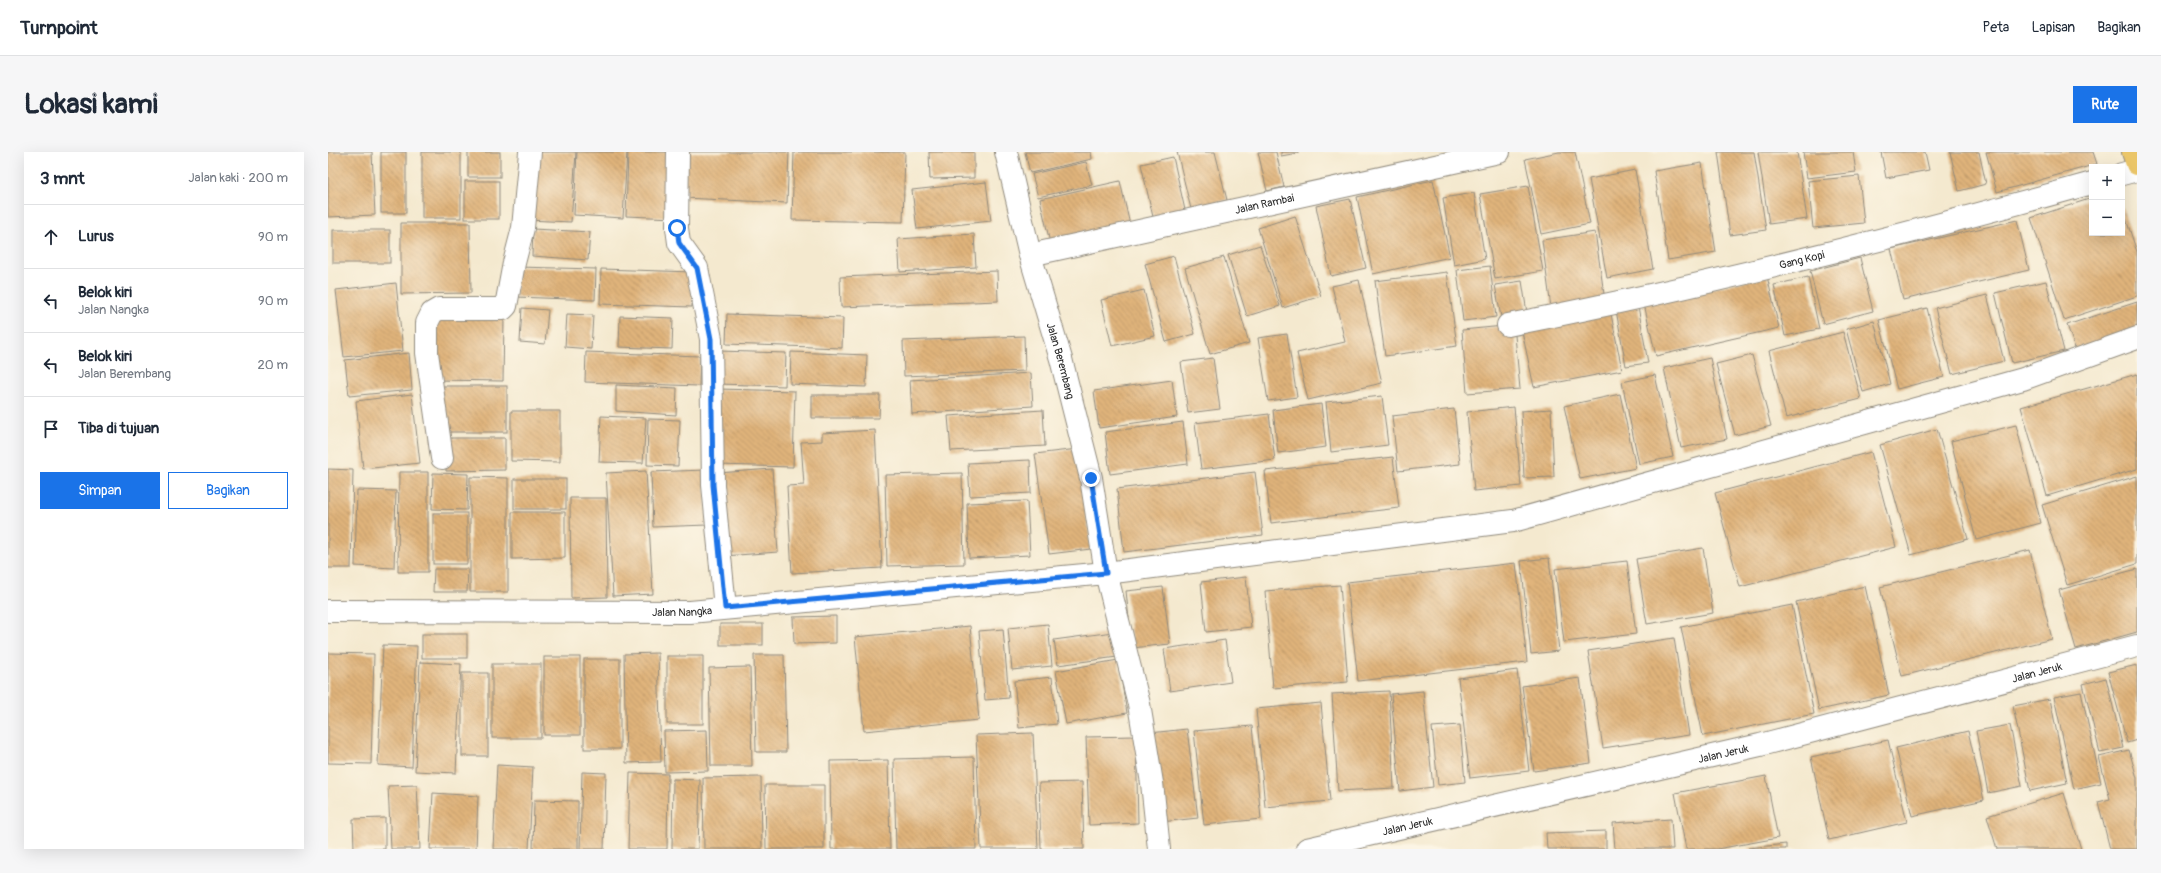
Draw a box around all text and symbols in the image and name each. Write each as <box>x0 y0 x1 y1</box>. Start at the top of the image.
text: Turnpoint <box>20 16 98 40</box>
text: Peta <box>1983 19 2009 36</box>
text: Lapisan <box>2031 19 2075 36</box>
text: Bagikan <box>2097 19 2141 36</box>
button: Rute <box>2073 86 2137 123</box>
text: Lokasi kami <box>24 87 158 122</box>
map controls <box>2089 164 2125 236</box>
button: + <box>2089 164 2125 200</box>
text: 3 mnt <box>40 168 85 189</box>
text: Jalan kaki · 200 m <box>188 170 288 186</box>
street label: Jalan Rambai <box>1234 191 1295 216</box>
button: − <box>2089 200 2125 236</box>
route start <box>668 219 686 237</box>
icon: ahead <box>40 226 62 248</box>
text: Lurus <box>78 227 114 246</box>
text: 90 m <box>258 229 288 245</box>
street label: Gang Kopi <box>1778 248 1826 271</box>
text: Belok kiri <box>78 283 132 302</box>
icon: left <box>40 290 62 312</box>
text: 90 m <box>258 293 288 309</box>
text: Jalan Nangka <box>78 302 149 318</box>
street label: Jalan Berembang <box>1044 321 1077 401</box>
text: Belok kiri <box>78 347 132 366</box>
icon: left <box>40 354 62 376</box>
text: 20 m <box>257 357 288 373</box>
text: Jalan Berembang <box>78 366 171 382</box>
icon: arrive <box>40 418 62 440</box>
text: Tiba di tujuan <box>78 419 159 438</box>
route end <box>1082 469 1100 487</box>
button: Simpan <box>40 472 160 509</box>
button: Bagikan <box>168 472 288 509</box>
street label: Jalan Nangka <box>652 603 713 619</box>
street label: Jalan Jeruk <box>2010 659 2064 685</box>
street label: Jalan Jeruk <box>1697 741 1750 766</box>
street label: Jalan Jeruk <box>1381 814 1434 838</box>

